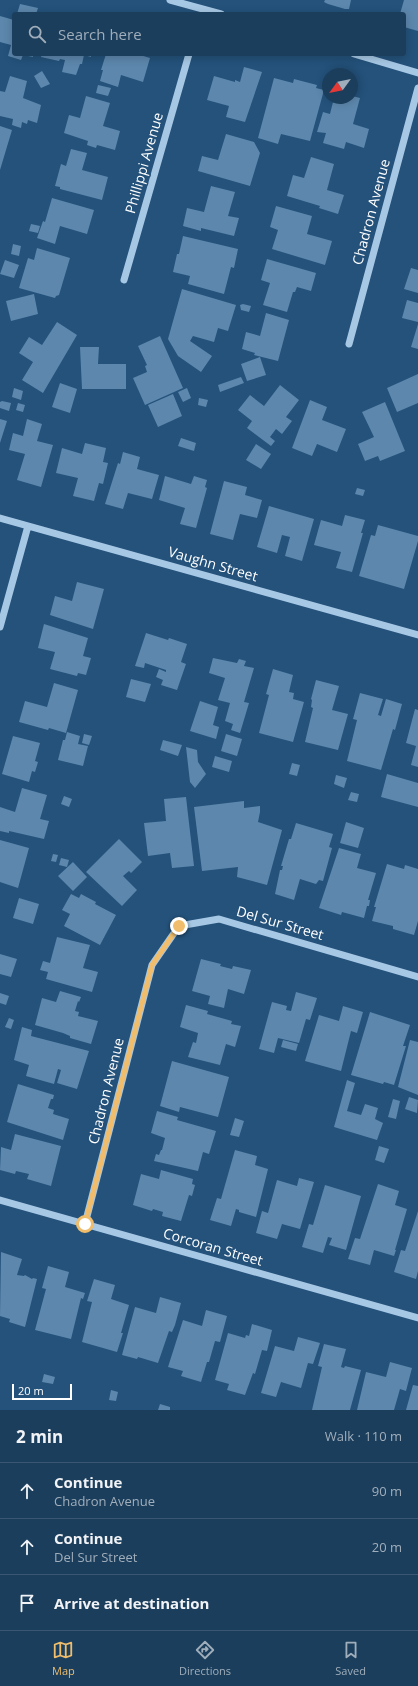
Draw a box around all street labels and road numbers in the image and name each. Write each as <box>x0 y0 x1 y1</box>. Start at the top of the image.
street label: Phillippi Avenue <box>120 110 167 216</box>
street label: Chadron Avenue <box>347 157 394 267</box>
street label: Vaughn Street <box>166 542 260 585</box>
street label: Del Sur Street <box>234 901 326 944</box>
street label: Chadron Avenue <box>83 1036 128 1146</box>
street label: Corcoran Street <box>161 1223 265 1270</box>

